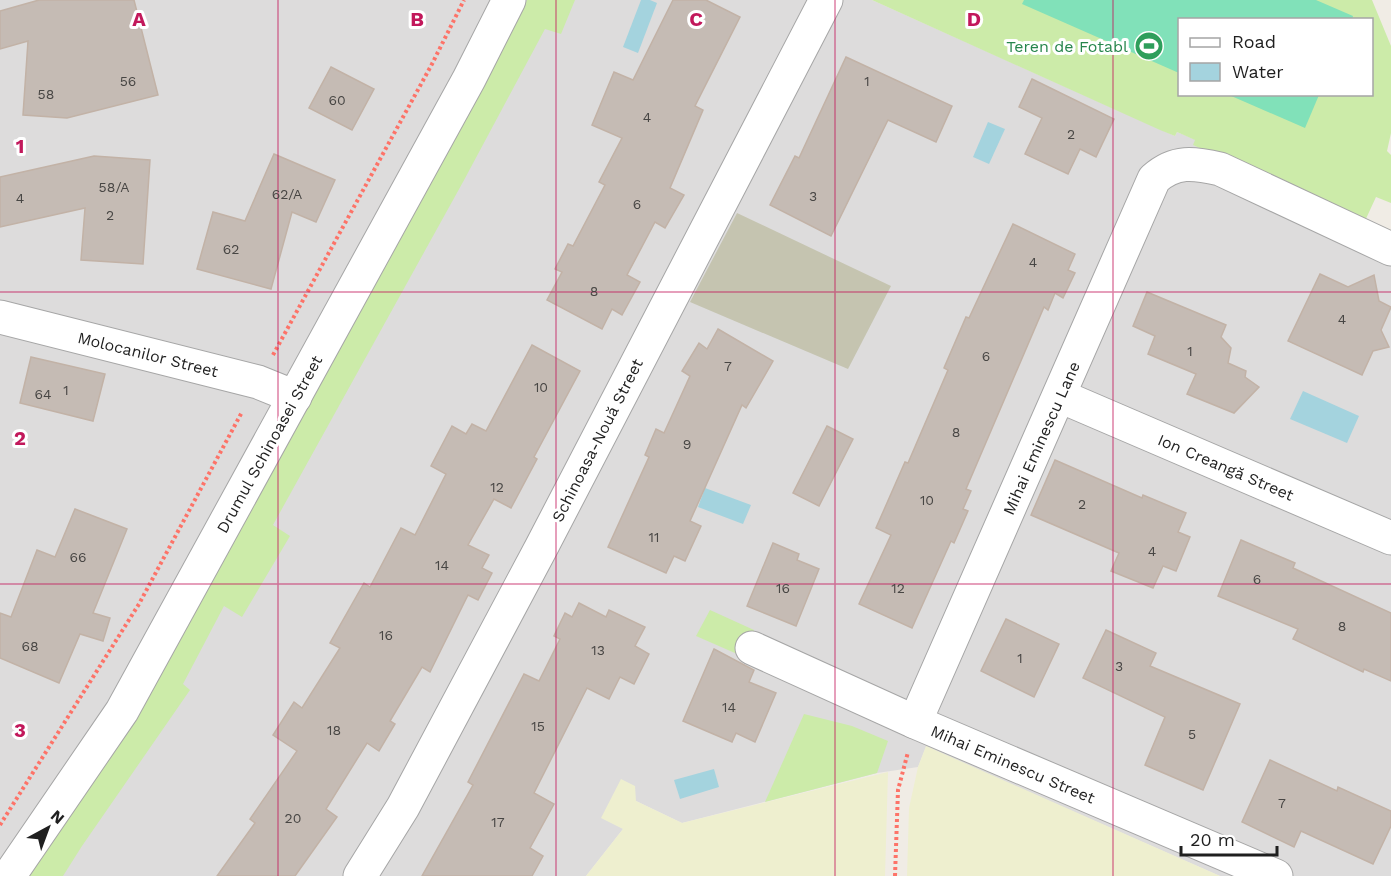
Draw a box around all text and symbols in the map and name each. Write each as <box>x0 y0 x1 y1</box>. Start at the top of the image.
text: A <box>132 7 146 31</box>
text: B <box>410 7 424 31</box>
text: C <box>689 7 703 31</box>
text: D <box>967 7 981 31</box>
legend <box>1178 18 1373 96</box>
sports icon: Teren de Fotabl <box>1133 30 1165 62</box>
text: Road <box>1232 31 1276 52</box>
place label: Teren de Fotabl <box>1006 37 1128 56</box>
text: Water <box>1232 61 1284 82</box>
house number: 56 <box>120 73 136 89</box>
house number: 1 <box>864 73 870 89</box>
house number: 58 <box>38 86 54 102</box>
house number: 60 <box>328 92 346 108</box>
house number: 4 <box>643 109 651 125</box>
house number: 2 <box>1067 126 1075 142</box>
text: 1 <box>16 134 24 158</box>
house number: 58/A <box>99 179 129 195</box>
house number: 62/A <box>272 186 302 202</box>
house number: 3 <box>809 188 817 204</box>
house number: 4 <box>16 190 24 206</box>
house number: 6 <box>633 196 641 212</box>
house number: 2 <box>106 207 114 223</box>
house number: 62 <box>223 241 239 257</box>
house number: 4 <box>1029 254 1037 270</box>
house number: 8 <box>590 283 598 299</box>
house number: 4 <box>1338 311 1346 327</box>
street label: Molocanilor Street <box>76 328 220 381</box>
house number: 1 <box>1187 343 1193 359</box>
house number: 6 <box>982 348 990 364</box>
street label: Drumul Schinoasei Street <box>213 352 326 536</box>
street label: Schinoasa-Nouă Street <box>548 355 647 525</box>
house number: 7 <box>724 358 732 374</box>
street label: Mihai Eminescu Lane <box>999 359 1084 518</box>
house number: 10 <box>534 379 548 395</box>
house number: 1 <box>63 382 69 398</box>
house number: 64 <box>34 386 52 402</box>
house number: 8 <box>952 424 960 440</box>
text: 2 <box>14 426 26 450</box>
street label: Ion Creangă Street <box>1155 430 1297 505</box>
house number: 9 <box>683 436 691 452</box>
house number: 12 <box>490 479 504 495</box>
house number: 10 <box>920 492 934 508</box>
house number: 2 <box>1078 496 1086 512</box>
house number: 11 <box>649 529 659 545</box>
house number: 4 <box>1148 543 1156 559</box>
house number: 66 <box>69 549 87 565</box>
house number: 14 <box>435 557 449 573</box>
house number: 6 <box>1253 571 1261 587</box>
house number: 16 <box>776 580 790 596</box>
house number: 12 <box>891 580 905 596</box>
house number: 8 <box>1338 618 1346 634</box>
house number: 16 <box>379 627 393 643</box>
house number: 68 <box>21 638 39 654</box>
house number: 13 <box>591 642 605 658</box>
house number: 1 <box>1017 650 1023 666</box>
house number: 3 <box>1115 658 1123 674</box>
house number: 14 <box>722 699 736 715</box>
text: 3 <box>14 718 26 742</box>
house number: 15 <box>531 718 545 734</box>
street label: Mihai Eminescu Street <box>928 721 1098 808</box>
house number: 18 <box>327 722 341 738</box>
house number: 5 <box>1188 726 1196 742</box>
house number: 7 <box>1278 795 1286 811</box>
north arrow <box>18 798 78 858</box>
text: N <box>47 806 68 828</box>
house number: 20 <box>285 810 301 826</box>
house number: 17 <box>491 814 505 830</box>
scale bar <box>1181 819 1277 857</box>
text: 20 m <box>1190 829 1235 850</box>

